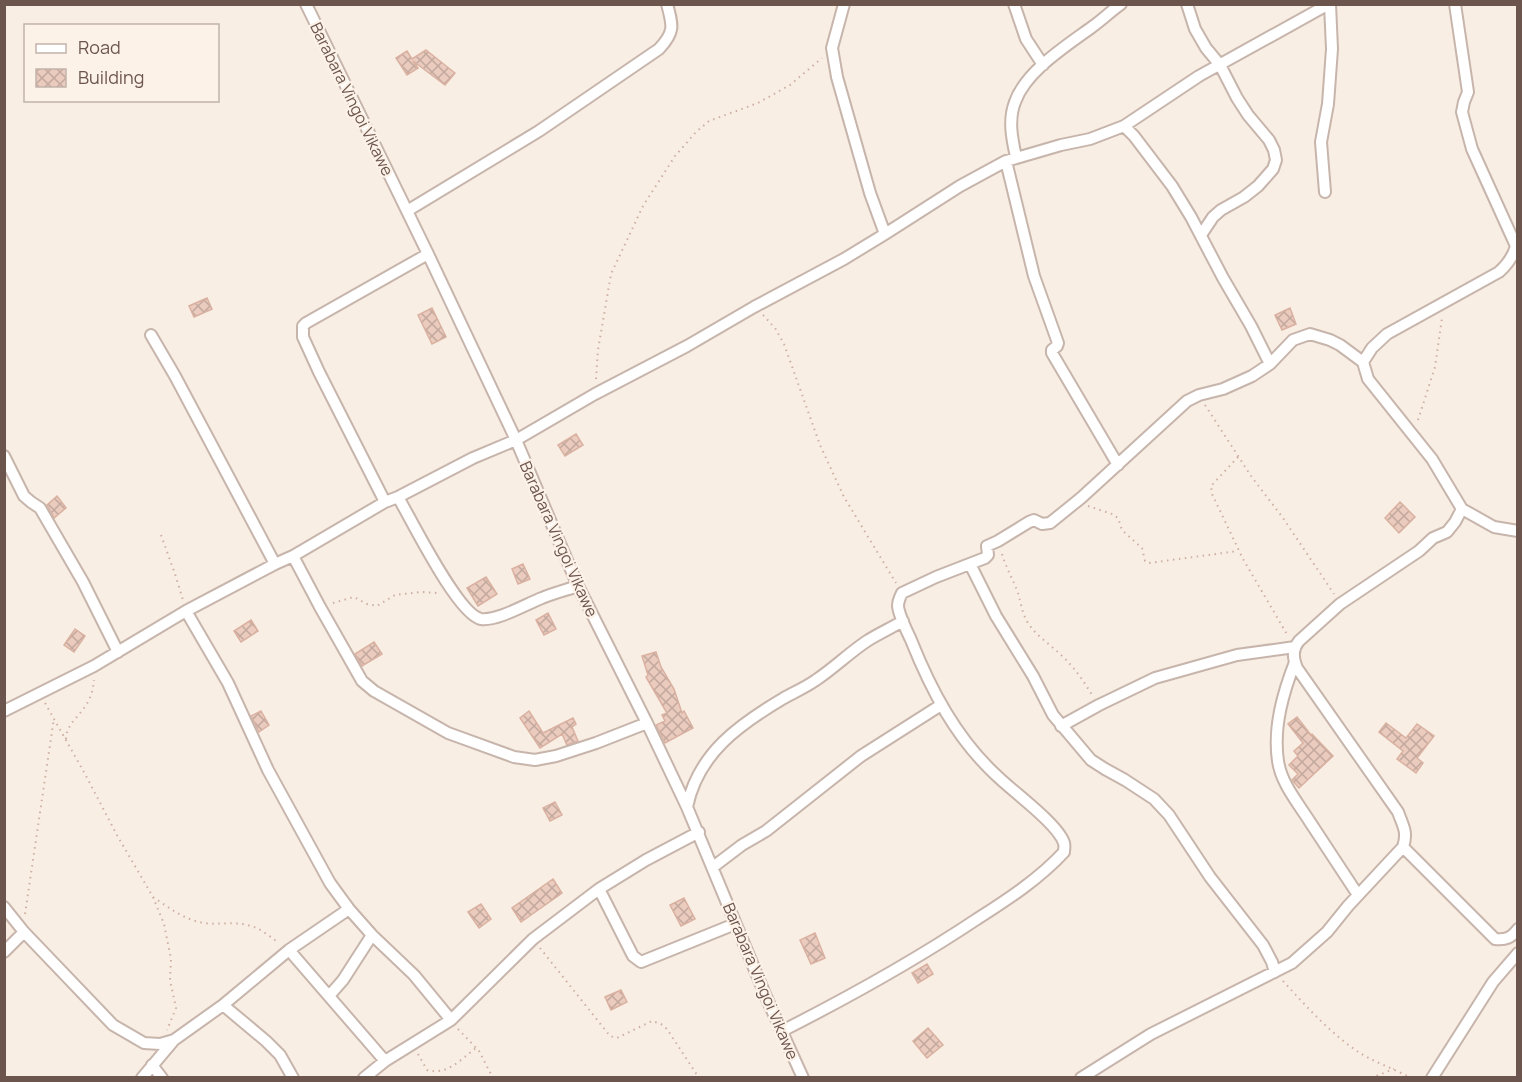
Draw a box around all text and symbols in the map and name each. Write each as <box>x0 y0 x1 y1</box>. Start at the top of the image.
street label: Barabara Vingoi Vikawe <box>305 19 399 179</box>
legend <box>24 24 219 102</box>
text: Road <box>78 35 121 59</box>
text: Building <box>78 65 144 89</box>
street label: Barabara Vingoi Vikawe <box>515 458 603 620</box>
street label: Barabara Vingoi Vikawe <box>718 899 804 1063</box>

